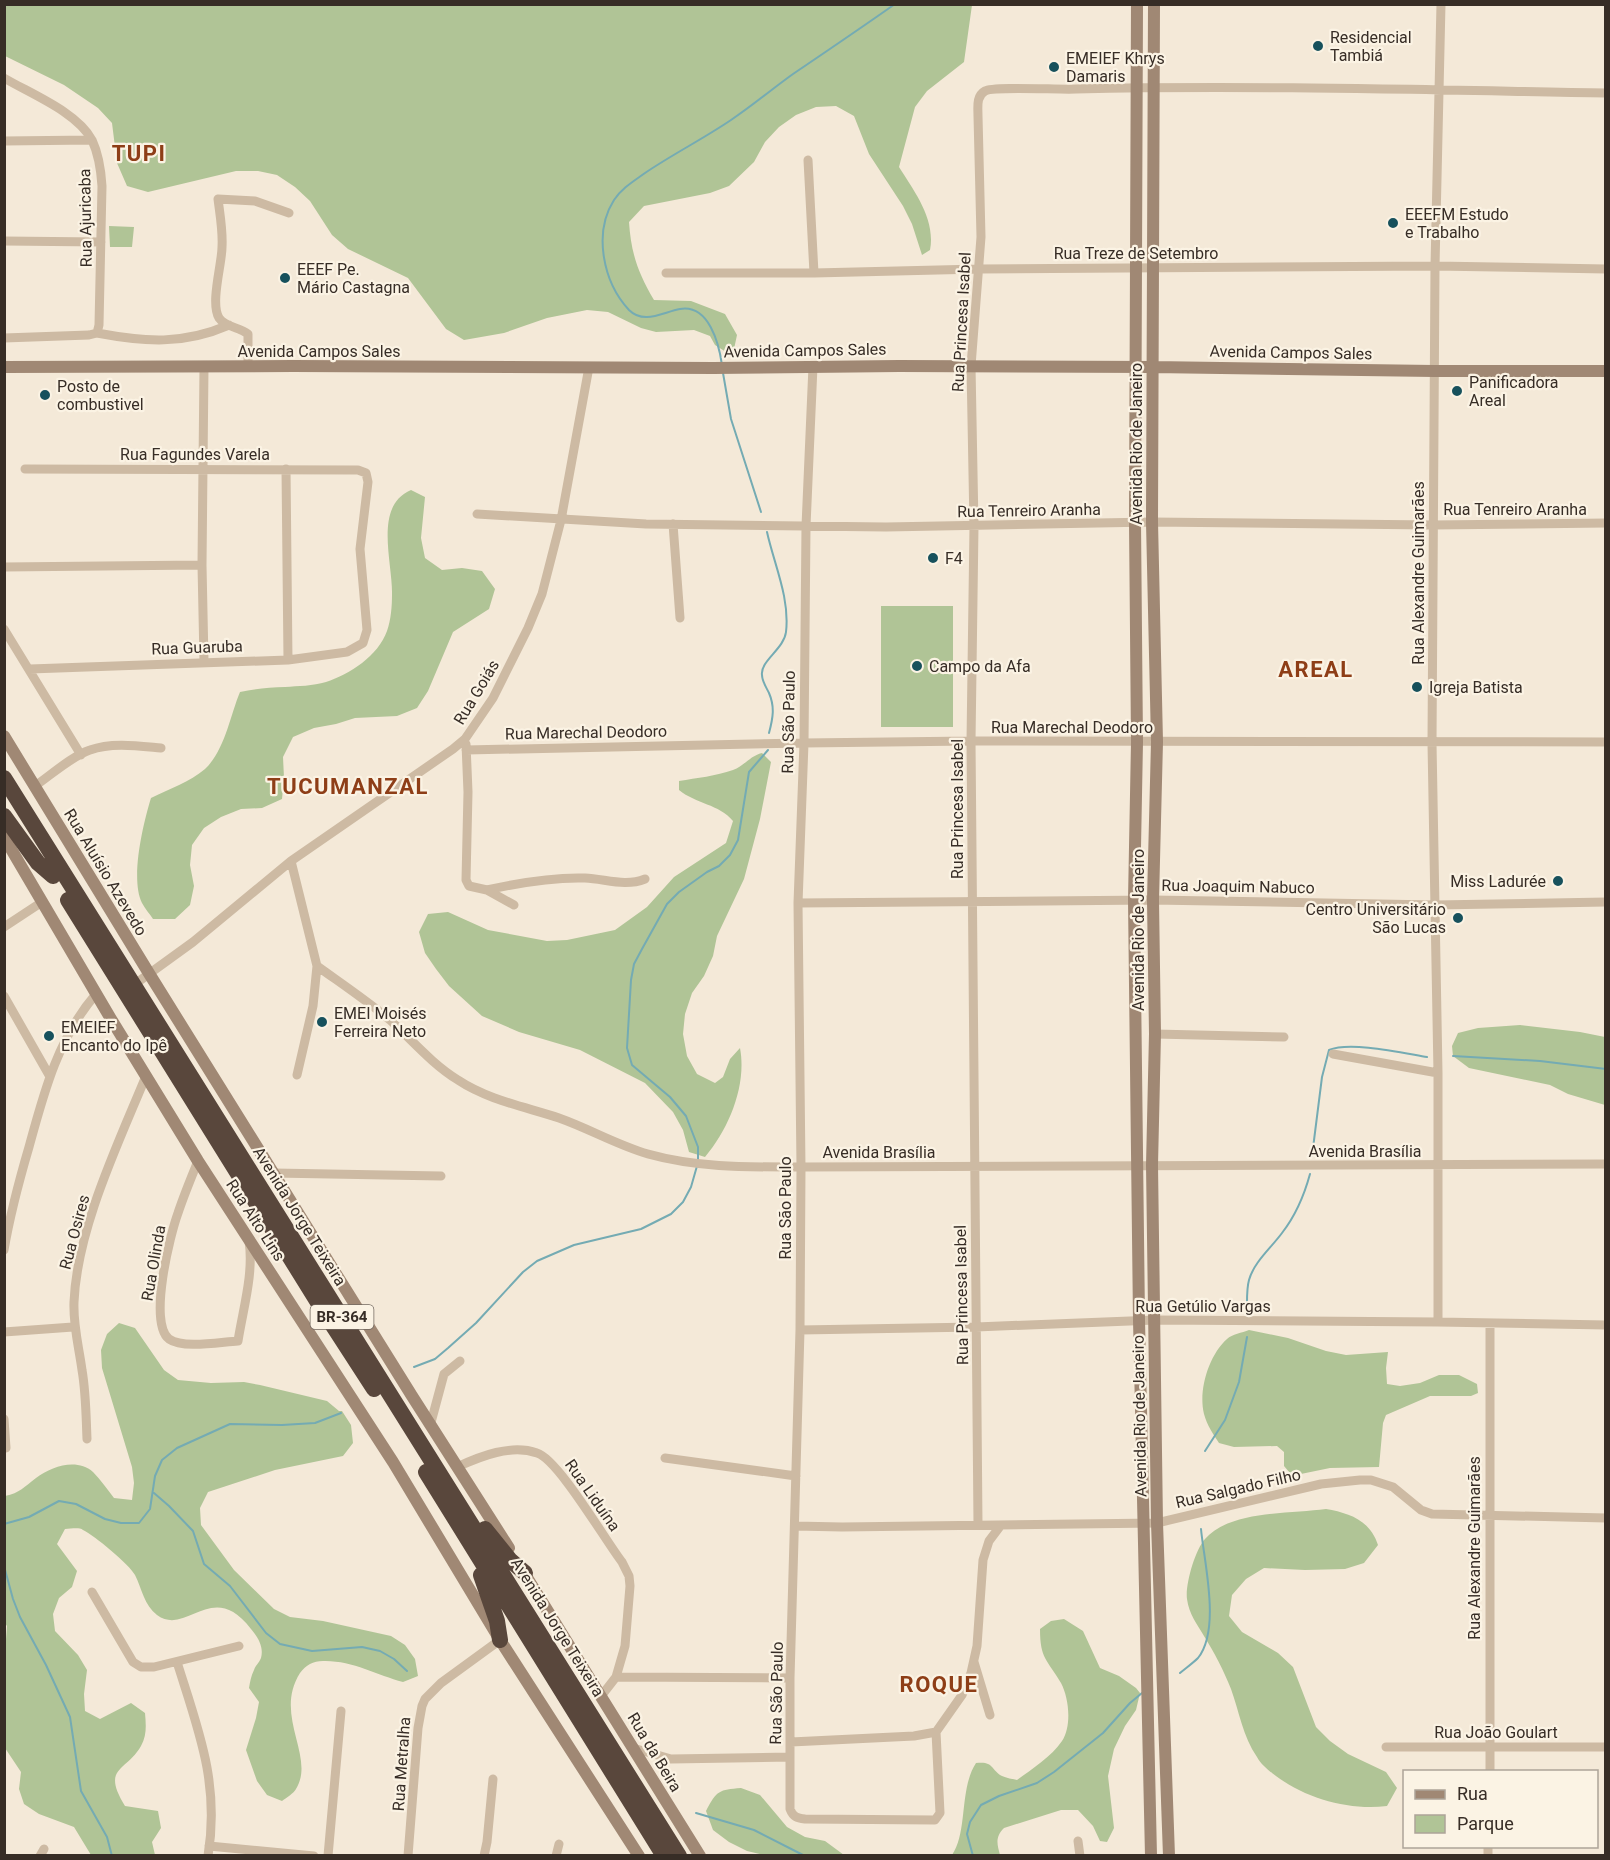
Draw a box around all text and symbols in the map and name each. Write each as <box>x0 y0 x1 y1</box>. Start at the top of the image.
place label: Residencial Tambiá <box>1330 28 1412 65</box>
marker: Residencial Tambiá <box>1311 39 1325 53</box>
place label: EMEIEF Khrys Damaris <box>1066 49 1165 86</box>
marker: EMEIEF Khrys Damaris <box>1047 60 1061 74</box>
district label: TUPI <box>112 141 166 166</box>
street label: Rua Ajuricaba <box>75 169 96 267</box>
place label: EEEFM Estudo e Trabalho <box>1405 205 1509 242</box>
marker: EEEFM Estudo e Trabalho <box>1386 216 1400 230</box>
street label: Rua Treze de Setembro <box>1054 244 1218 263</box>
street label: Rua Princesa Isabel <box>948 252 975 392</box>
place label: EEEF Pe. Mário Castagna <box>297 260 410 297</box>
marker: EEEF Pe. Mário Castagna <box>278 271 292 285</box>
street label: Avenida Campos Sales <box>723 340 887 361</box>
street label: Avenida Campos Sales <box>238 342 400 361</box>
street label: Avenida Campos Sales <box>1209 342 1373 363</box>
street label: Avenida Rio de Janeiro <box>1127 363 1146 525</box>
place label: Panificadora Areal <box>1469 373 1558 410</box>
place label: Posto de combustivel <box>57 377 144 414</box>
marker: Panificadora Areal <box>1450 384 1464 398</box>
marker: Posto de combustivel <box>38 388 52 402</box>
street label: Rua Fagundes Varela <box>120 445 270 464</box>
street label: Rua Alexandre Guimarães <box>1409 481 1428 665</box>
street label: Rua Tenreiro Aranha <box>957 500 1101 521</box>
street label: Rua Tenreiro Aranha <box>1443 500 1587 519</box>
place label: F4 <box>945 549 963 568</box>
marker: F4 <box>926 551 940 565</box>
street label: Rua Guaruba <box>151 636 243 659</box>
street label: Rua Goiás <box>450 656 503 728</box>
place label: Campo da Afa <box>929 657 1031 676</box>
district label: AREAL <box>1278 657 1354 682</box>
marker: Campo da Afa <box>910 659 924 673</box>
street label: Rua São Paulo <box>778 670 799 774</box>
place label: Igreja Batista <box>1429 678 1523 697</box>
marker: Igreja Batista <box>1410 680 1424 694</box>
street label: Rua Marechal Deodoro <box>991 718 1153 737</box>
street label: Rua Marechal Deodoro <box>505 722 667 743</box>
street label: Rua Princesa Isabel <box>948 739 967 879</box>
district label: TUCUMANZAL <box>267 774 429 799</box>
street label: Rua Aluísio Azevedo <box>60 805 151 939</box>
street label: Avenida Rio de Janeiro <box>1129 849 1148 1011</box>
place label: Miss Ladurée <box>1450 872 1546 891</box>
marker: Miss Ladurée <box>1551 874 1565 888</box>
street label: Rua Joaquim Nabuco <box>1161 876 1315 897</box>
place label: Centro Universitário São Lucas <box>1305 900 1446 937</box>
marker: Centro Universitário São Lucas <box>1451 911 1465 925</box>
place label: EMEI Moisés Ferreira Neto <box>334 1004 426 1041</box>
marker: EMEI Moisés Ferreira Neto <box>315 1015 329 1029</box>
place label: EMEIEF Encanto do Ipê <box>61 1018 167 1055</box>
marker: EMEIEF Encanto do Ipê <box>42 1029 56 1043</box>
street label: Avenida Brasília <box>1308 1142 1422 1161</box>
street label: Avenida Jorge Teixeira <box>249 1143 350 1289</box>
street label: Avenida Brasília <box>822 1143 936 1162</box>
street label: Rua São Paulo <box>776 1156 795 1260</box>
street label: Rua Alto Lins <box>222 1176 289 1265</box>
street label: Rua Osires <box>55 1193 94 1272</box>
street label: Rua Olinda <box>137 1224 170 1303</box>
street label: Rua Princesa Isabel <box>951 1225 972 1365</box>
street label: Rua Getúlio Vargas <box>1135 1297 1271 1316</box>
road number: BR-364 <box>310 1305 374 1329</box>
street label: Avenida Rio de Janeiro <box>1129 1335 1150 1497</box>
street label: Rua Liduína <box>561 1456 624 1535</box>
street label: Rua Alexandre Guimarães <box>1465 1456 1484 1640</box>
street label: Rua Salgado Filho <box>1174 1465 1303 1512</box>
street label: Avenida Jorge Teixeira <box>507 1554 608 1700</box>
street label: Rua São Paulo <box>766 1641 787 1745</box>
district label: ROQUE <box>900 1672 978 1697</box>
street label: Rua da Beira <box>623 1709 686 1795</box>
street label: Rua Metralha <box>389 1716 414 1812</box>
street label: Rua João Goulart <box>1434 1723 1558 1742</box>
legend <box>1403 1770 1598 1848</box>
text: Rua <box>1457 1783 1488 1804</box>
text: Parque <box>1457 1813 1514 1834</box>

